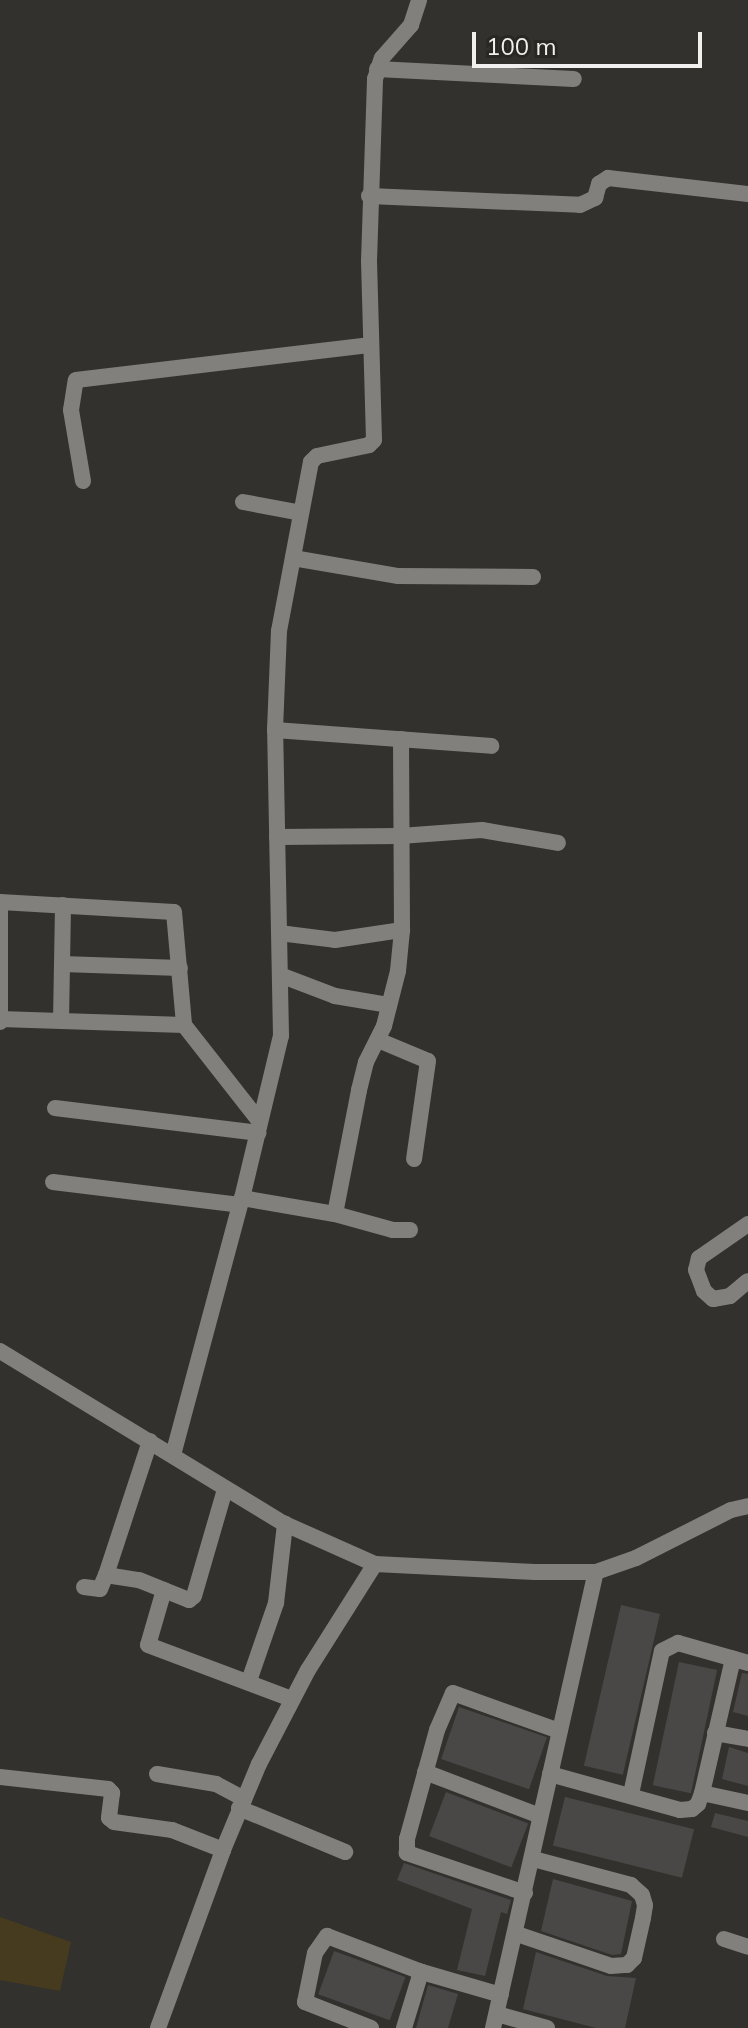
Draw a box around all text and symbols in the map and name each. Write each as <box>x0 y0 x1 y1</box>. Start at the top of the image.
scale bar <box>476 16 706 66</box>
text: 100 m <box>486 31 557 61</box>

